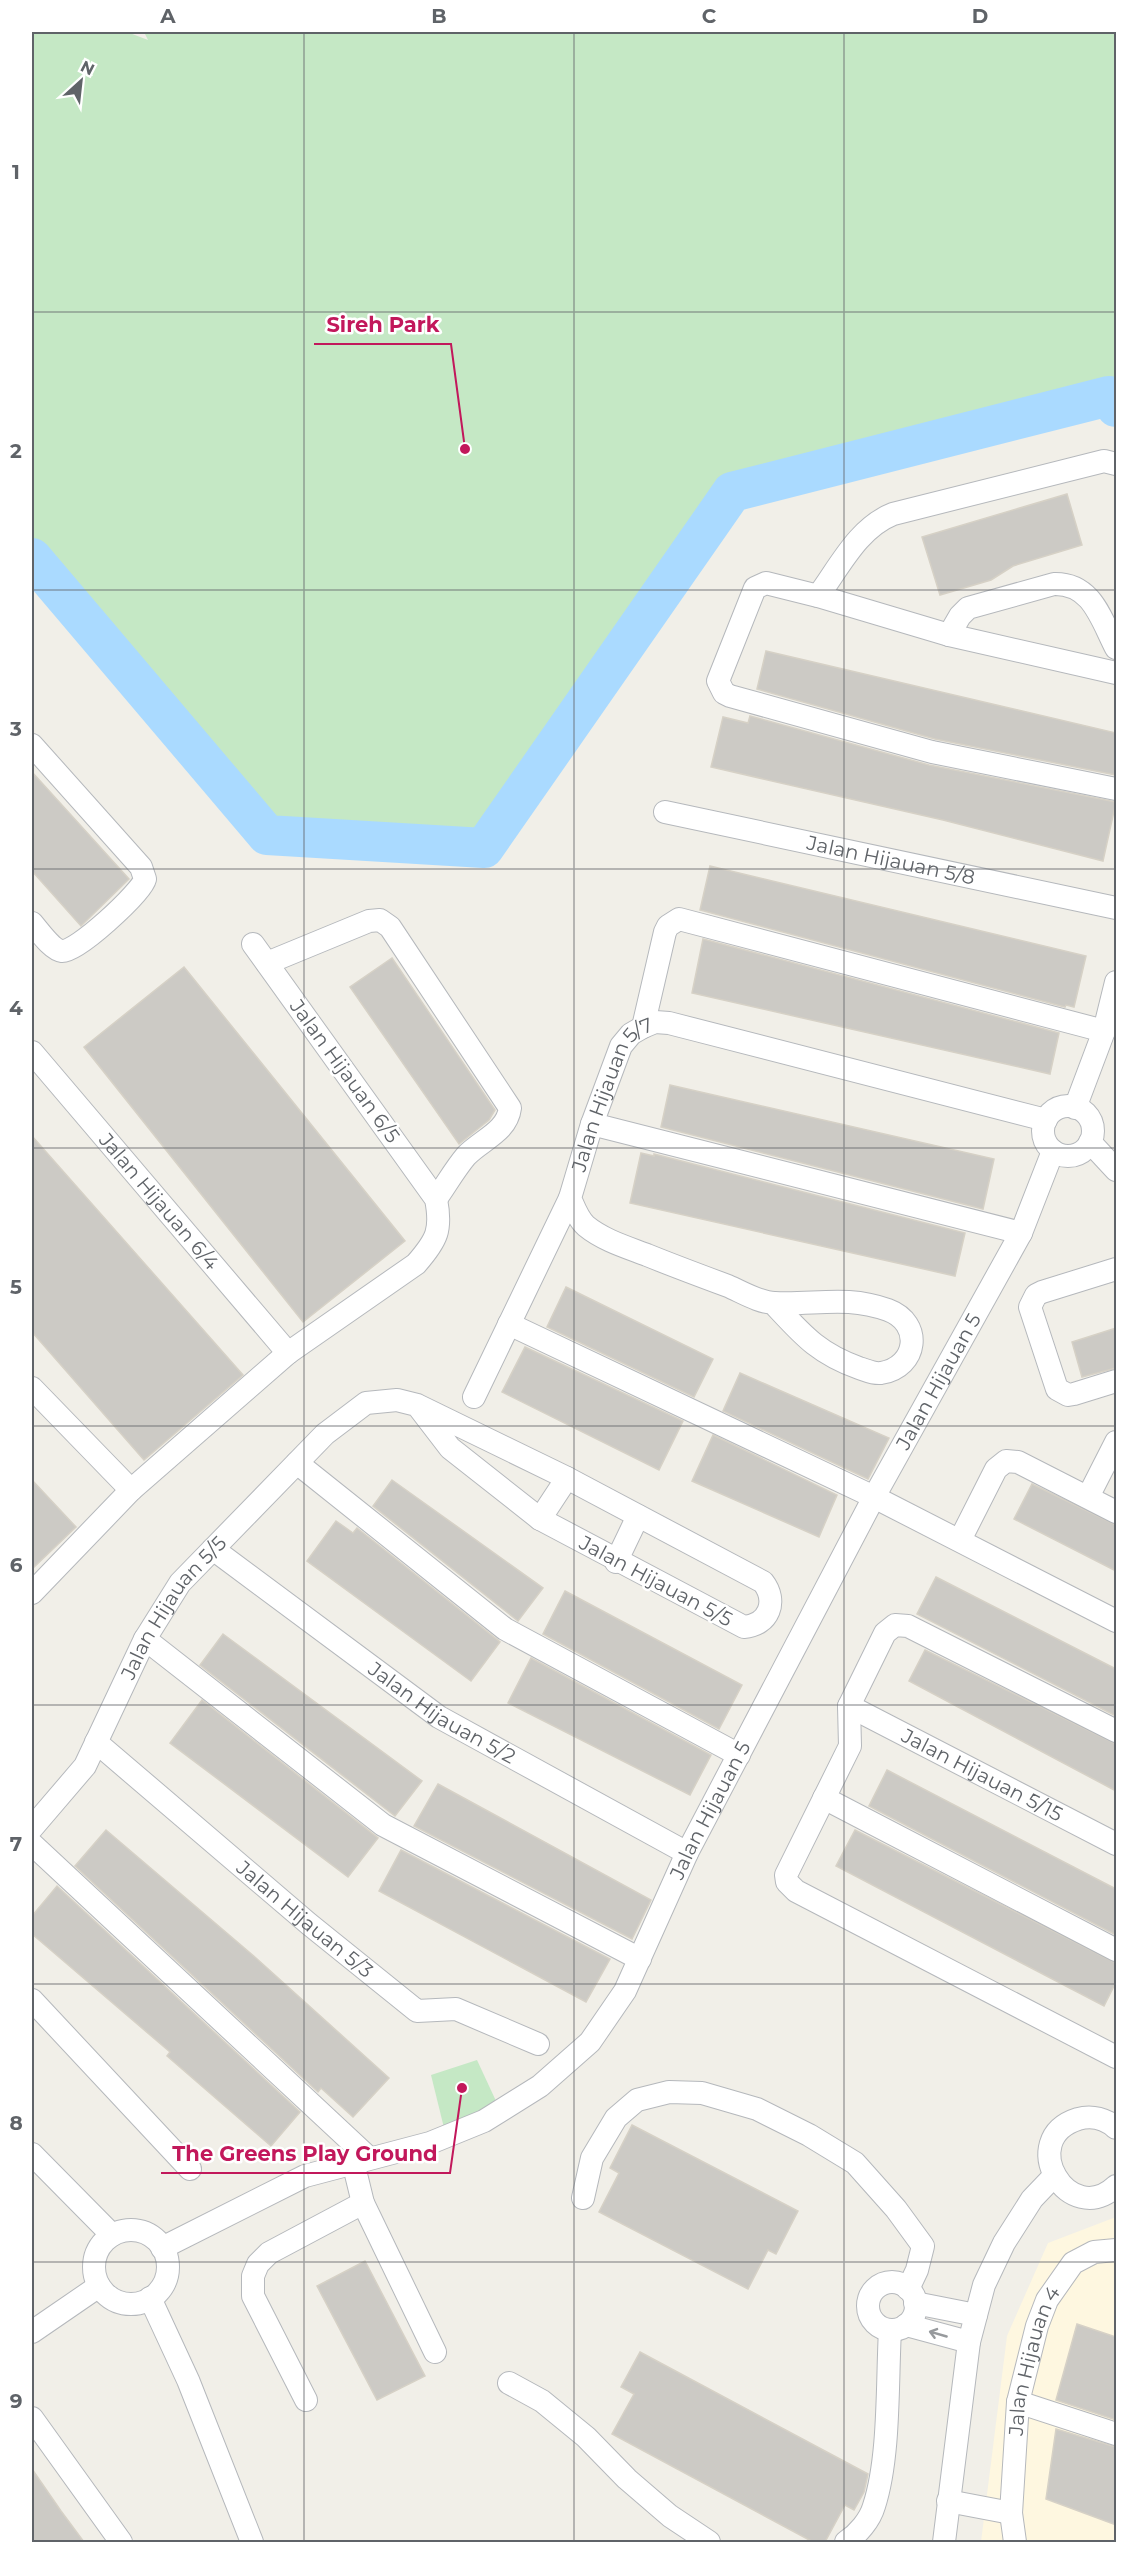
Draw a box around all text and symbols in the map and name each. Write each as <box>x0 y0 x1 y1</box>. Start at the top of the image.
text: A <box>159 4 176 28</box>
text: B <box>431 4 447 28</box>
text: C <box>702 4 717 28</box>
text: D <box>972 4 988 28</box>
north arrow <box>51 51 111 111</box>
text: N <box>78 57 98 79</box>
text: 1 <box>12 160 20 184</box>
callout: Sireh Park <box>314 305 451 344</box>
text: Sireh Park <box>326 312 440 337</box>
text: 2 <box>10 439 22 463</box>
text: 3 <box>9 717 22 741</box>
street label: Jalan Hijauan 5/8 <box>804 830 977 890</box>
street label: Jalan Hijauan 6/5 <box>284 994 405 1147</box>
text: 4 <box>9 996 23 1020</box>
street label: Jalan Hijauan 5/7 <box>566 1012 656 1175</box>
street label: Jalan Hijauan 6/4 <box>94 1127 224 1275</box>
text: 5 <box>10 1275 22 1299</box>
street label: Jalan Hijauan 5 <box>890 1309 986 1455</box>
street label: Jalan Hijauan 5/5 <box>574 1530 737 1632</box>
street label: Jalan Hijauan 5/5 <box>115 1531 231 1684</box>
text: 6 <box>10 1553 23 1577</box>
street label: Jalan Hijauan 5/2 <box>363 1656 520 1769</box>
street label: Jalan Hijauan 5/15 <box>897 1723 1067 1826</box>
street label: Jalan Hijauan 5 <box>664 1737 756 1884</box>
text: 7 <box>10 1832 22 1856</box>
street label: Jalan Hijauan 5/3 <box>231 1855 378 1983</box>
text: 8 <box>9 2111 23 2135</box>
callout: The Greens Play Ground <box>161 2134 450 2173</box>
text: The Greens Play Ground <box>172 2141 438 2166</box>
street label: Jalan Hijauan 4 <box>1004 2281 1065 2437</box>
one-way arrow <box>929 2328 948 2339</box>
text: 9 <box>10 2389 22 2413</box>

